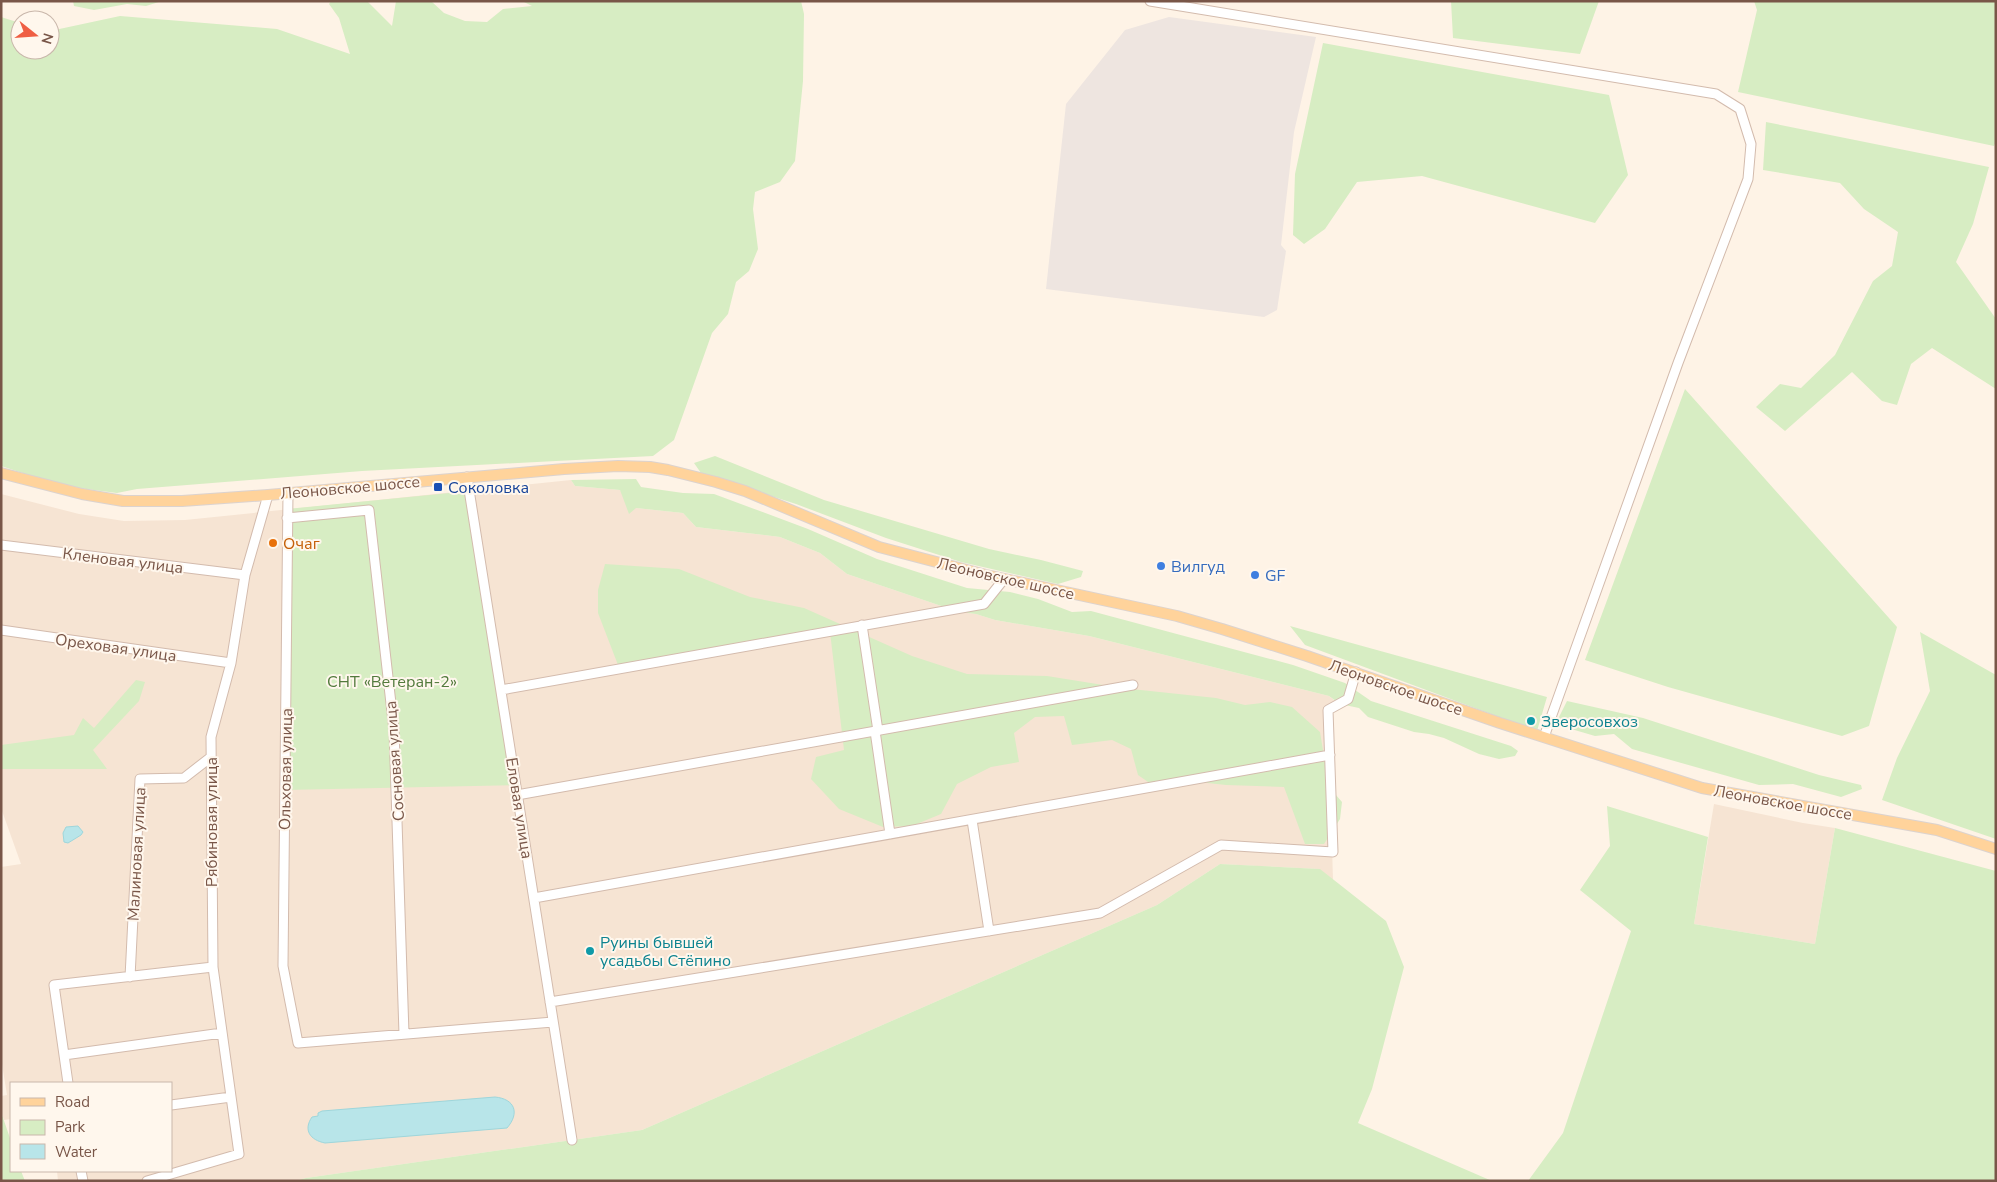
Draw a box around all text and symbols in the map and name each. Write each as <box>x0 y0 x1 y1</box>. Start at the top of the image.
north arrow <box>10 10 60 60</box>
text: N <box>36 31 58 46</box>
street label: Леоновское шоссе <box>279 471 421 505</box>
place label: Соколовка <box>448 477 529 499</box>
marker: Соколовка <box>432 481 444 493</box>
place label: Очаг <box>283 533 320 555</box>
marker: Очаг <box>267 537 279 549</box>
street label: Кленовая улица <box>61 543 184 579</box>
street label: Леоновское шоссе <box>935 552 1077 605</box>
place label: Вилгуд <box>1171 556 1225 578</box>
marker: Вилгуд <box>1155 560 1167 572</box>
place label: GF <box>1265 565 1286 587</box>
marker: GF <box>1249 569 1261 581</box>
street label: Ореховая улица <box>54 629 178 667</box>
street label: Леоновское шоссе <box>1326 655 1466 721</box>
park label: СНТ «Ветеран-2» <box>327 671 457 693</box>
street label: Сосновая улица <box>380 700 410 822</box>
street label: Ольховая улица <box>274 708 298 830</box>
place label: Зверосовхоз <box>1541 711 1638 733</box>
marker: Зверосовхоз <box>1525 715 1537 727</box>
street label: Еловая улица <box>500 756 538 860</box>
street label: Рябиновая улица <box>201 757 223 887</box>
street label: Леоновское шоссе <box>1712 780 1854 826</box>
street label: Малиновая улица <box>123 787 151 922</box>
place label: Руины бывшей усадьбы Стёпино <box>600 932 731 972</box>
marker: Руины бывшей усадьбы Стёпино <box>584 945 596 957</box>
legend <box>10 1082 172 1172</box>
text: Road <box>55 1092 90 1112</box>
text: Park <box>55 1117 85 1137</box>
text: Water <box>55 1142 98 1162</box>

